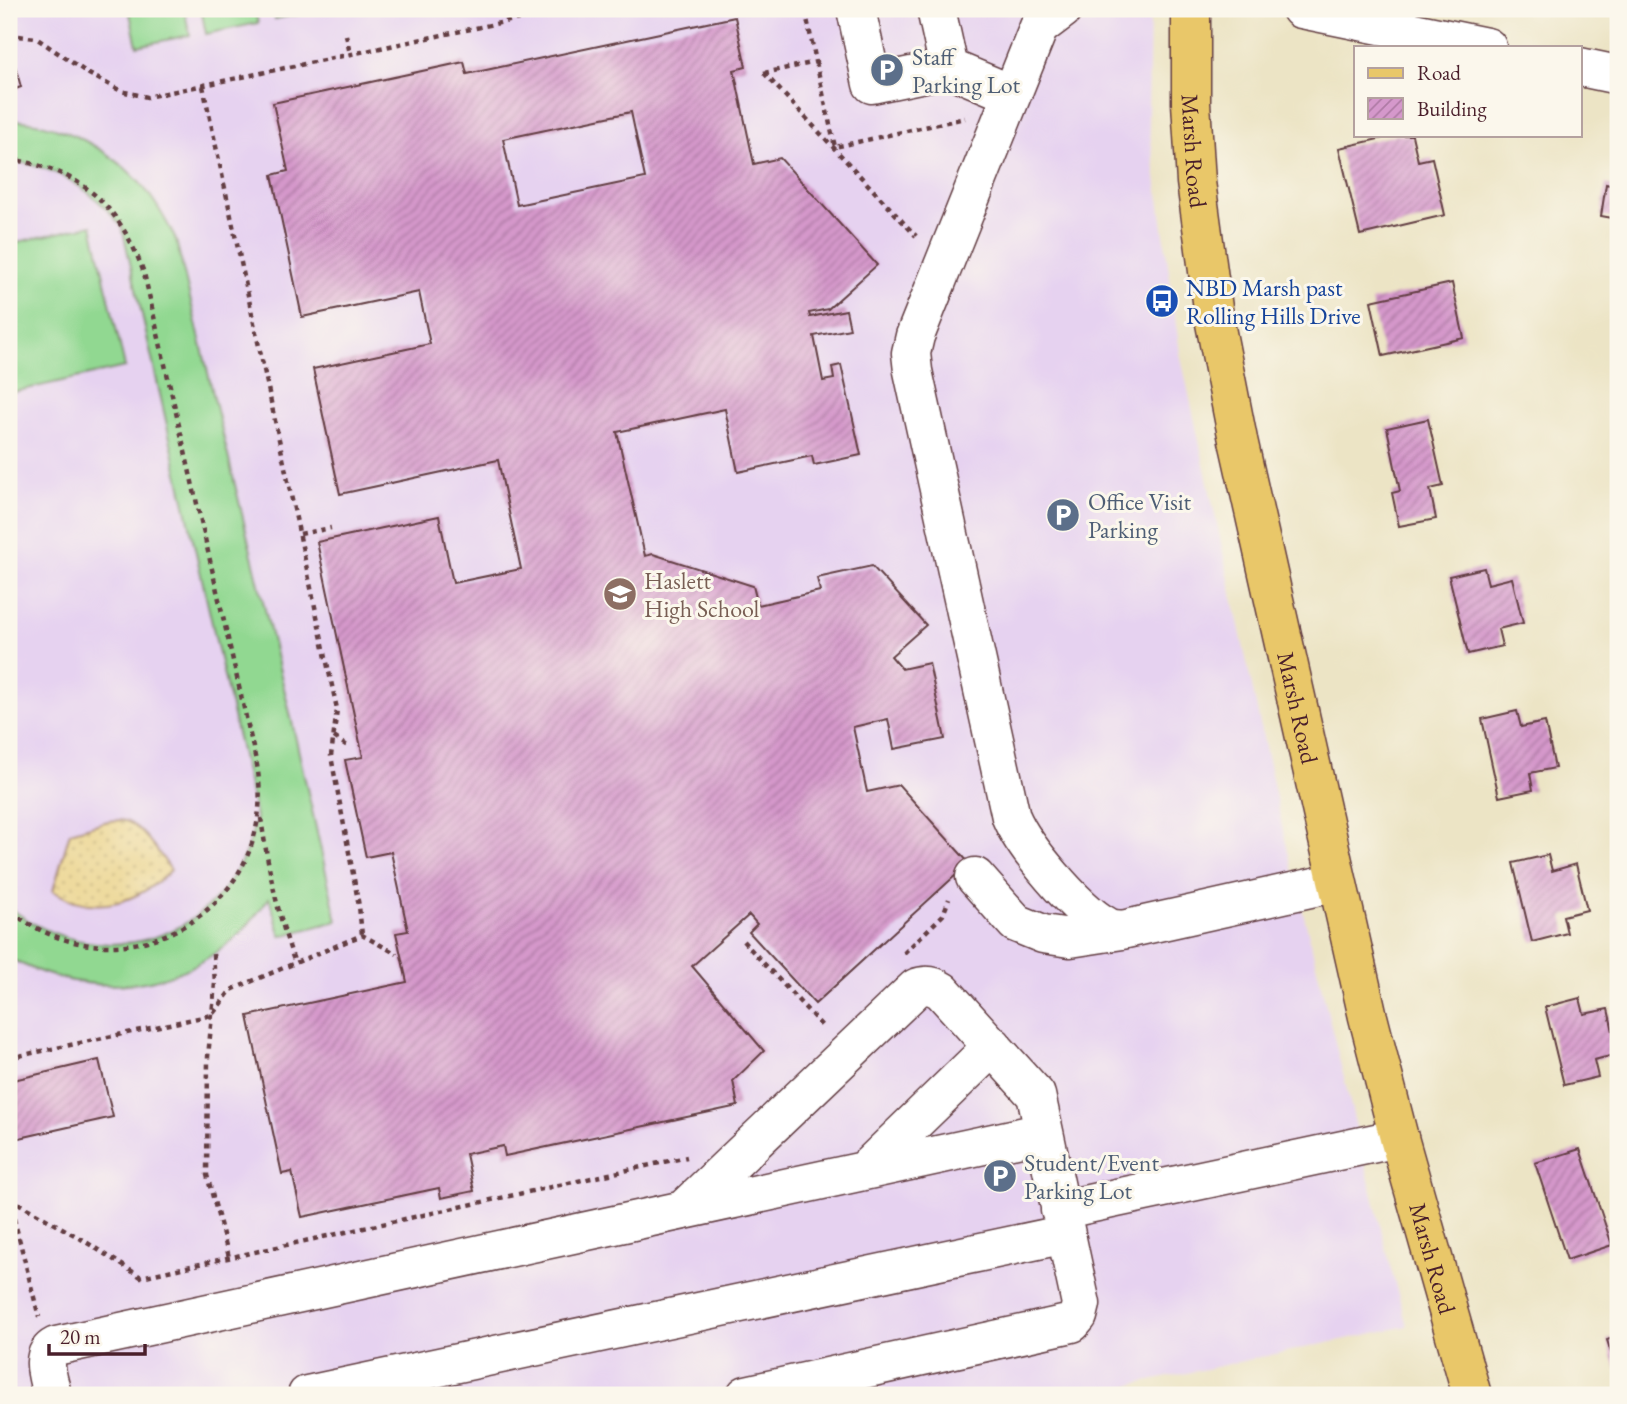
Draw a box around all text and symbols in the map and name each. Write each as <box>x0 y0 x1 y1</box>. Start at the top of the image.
place label: Staff Parking Lot <box>912 41 1021 100</box>
legend <box>1354 46 1582 136</box>
parking icon: Staff Parking Lot <box>868 51 906 89</box>
text: Road <box>1417 59 1461 86</box>
street label: Marsh Road <box>1175 93 1215 211</box>
text: Building <box>1417 95 1487 122</box>
place label: NBD Marsh past Rolling Hills Drive <box>1186 272 1361 331</box>
bus stop icon: NBD Marsh past Rolling Hills Drive <box>1143 282 1181 320</box>
place label: Office Visit Parking <box>1088 486 1192 545</box>
parking icon: Office Visit Parking <box>1044 496 1082 534</box>
place label: Haslett High School <box>644 565 760 624</box>
school or university icon: Haslett High School <box>601 575 639 613</box>
street label: Marsh Road <box>1271 649 1326 767</box>
place label: Student/Event Parking Lot <box>1024 1147 1159 1206</box>
parking icon: Student/Event Parking Lot <box>981 1157 1019 1195</box>
street label: Marsh Road <box>1403 1199 1464 1318</box>
scale bar <box>49 1313 145 1357</box>
text: 20 m <box>60 1323 101 1350</box>

